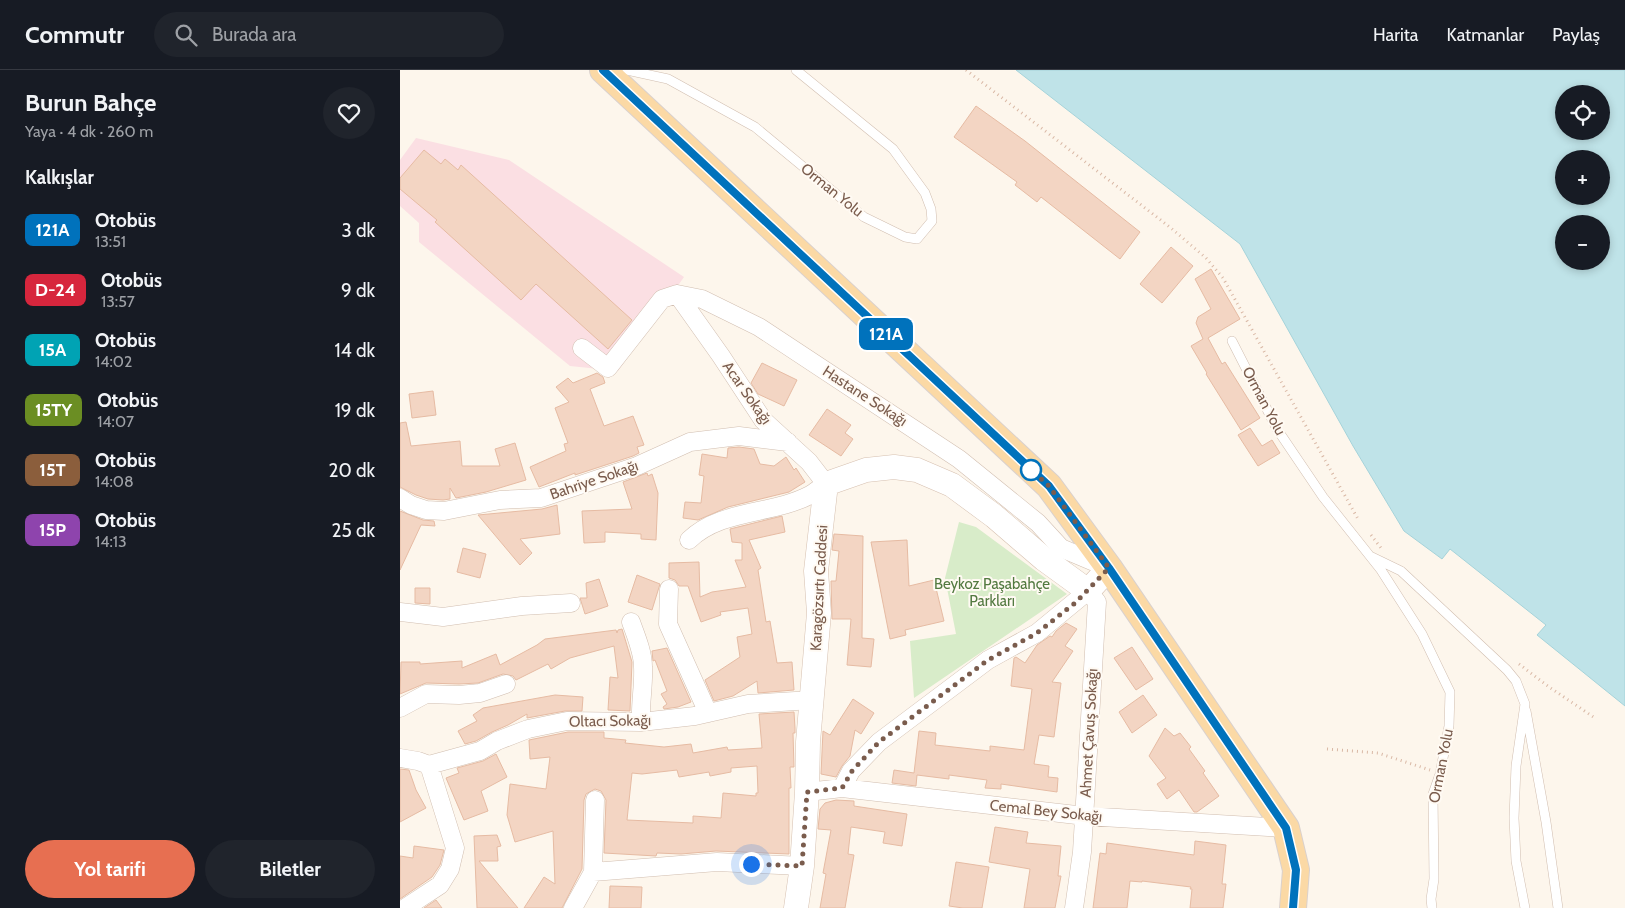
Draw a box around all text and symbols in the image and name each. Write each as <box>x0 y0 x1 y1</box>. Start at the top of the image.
search box <box>154 12 504 57</box>
text: Commutr <box>25 20 124 49</box>
icon: search <box>172 21 200 49</box>
text: Burada ara <box>212 23 296 46</box>
text: Harita <box>1373 24 1418 46</box>
text: Katmanlar <box>1446 24 1524 46</box>
text: Paylaş <box>1552 24 1600 46</box>
map controls <box>1555 85 1610 270</box>
button: locate <box>1555 85 1610 140</box>
button: heart <box>323 87 375 139</box>
text: Burun Bahçe <box>25 88 156 117</box>
text: Yaya · 4 dk · 260 m <box>25 122 153 141</box>
button: + <box>1555 150 1610 205</box>
street label: Orman Yolu <box>797 159 867 221</box>
text: Kalkışlar <box>25 166 94 189</box>
text: Otobüs <box>95 209 156 232</box>
button: − <box>1555 215 1610 270</box>
text: 121A <box>35 219 70 241</box>
text: 3 dk <box>341 219 375 242</box>
text: 13:51 <box>95 232 126 251</box>
text: Otobüs <box>101 269 162 292</box>
text: D-24 <box>35 279 76 301</box>
text: 9 dk <box>341 279 375 302</box>
text: 13:57 <box>101 292 135 311</box>
line badge: 121A <box>851 318 921 350</box>
text: 121A <box>869 323 903 345</box>
text: Otobüs <box>95 329 156 352</box>
text: 15A <box>39 339 66 361</box>
text: 14 dk <box>334 339 375 362</box>
text: 14:02 <box>95 352 132 371</box>
street label: Acar Sokağı <box>719 358 775 428</box>
street label: Hastane Sokağı <box>819 362 911 430</box>
street label: Orman Yolu <box>1238 364 1290 438</box>
text: Otobüs <box>97 389 158 412</box>
text: 15TY <box>35 399 72 421</box>
text: 19 dk <box>335 399 375 422</box>
text: 14:07 <box>97 412 134 431</box>
text: Otobüs <box>95 449 156 472</box>
street label: Bahriye Sokağı <box>547 456 641 504</box>
text: 15T <box>39 459 66 481</box>
text: 20 dk <box>328 459 375 482</box>
unlabelled marker <box>1020 459 1042 481</box>
text: 14:08 <box>95 472 134 491</box>
text: Otobüs <box>95 509 156 532</box>
text: 15P <box>39 519 66 541</box>
text: 25 dk <box>331 519 375 542</box>
street label: Karagözsırtı Caddesi <box>807 525 831 651</box>
text: 14:13 <box>95 532 127 551</box>
park label: Beykoz Paşabahçe Parkları <box>934 575 1050 610</box>
street label: Ahmet Çavuş Sokağı <box>1077 668 1101 798</box>
street label: Oltacı Sokağı <box>569 711 651 731</box>
street label: Orman Yolu <box>1425 727 1457 805</box>
street label: Cemal Bey Sokağı <box>989 796 1103 826</box>
button: Yol tarifi <box>25 840 195 898</box>
button: Biletler <box>205 840 375 898</box>
your location <box>739 852 764 877</box>

